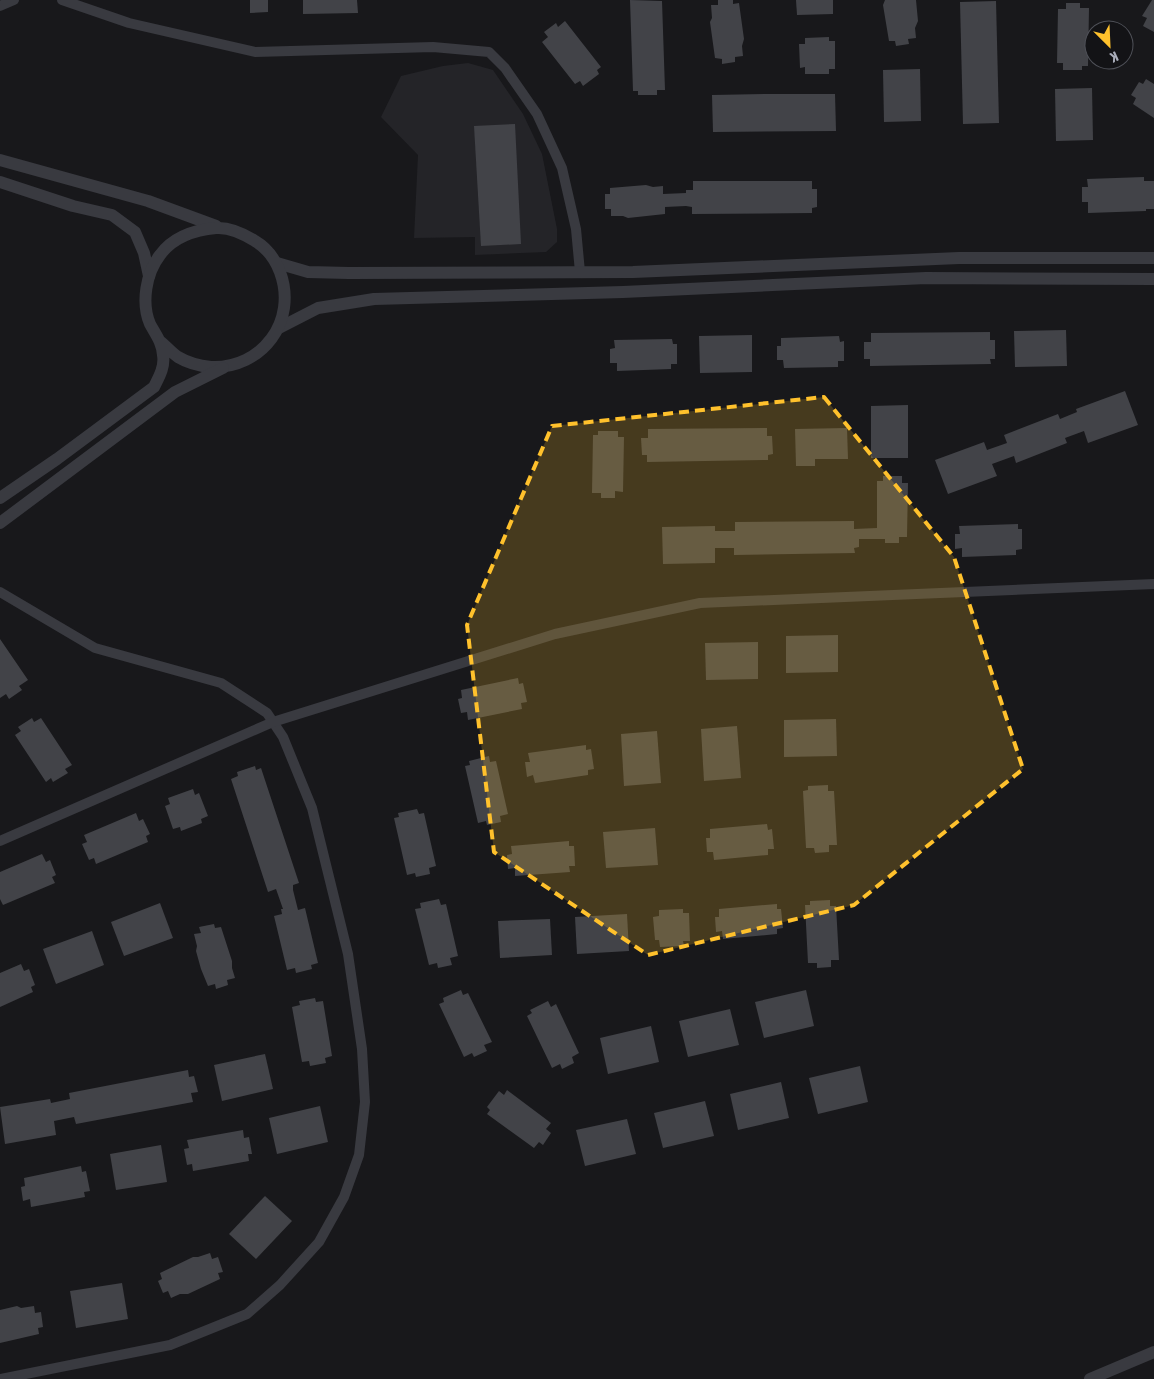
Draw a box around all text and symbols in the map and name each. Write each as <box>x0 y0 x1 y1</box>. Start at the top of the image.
north arrow <box>1084 20 1134 70</box>
text: K <box>1108 48 1121 66</box>

